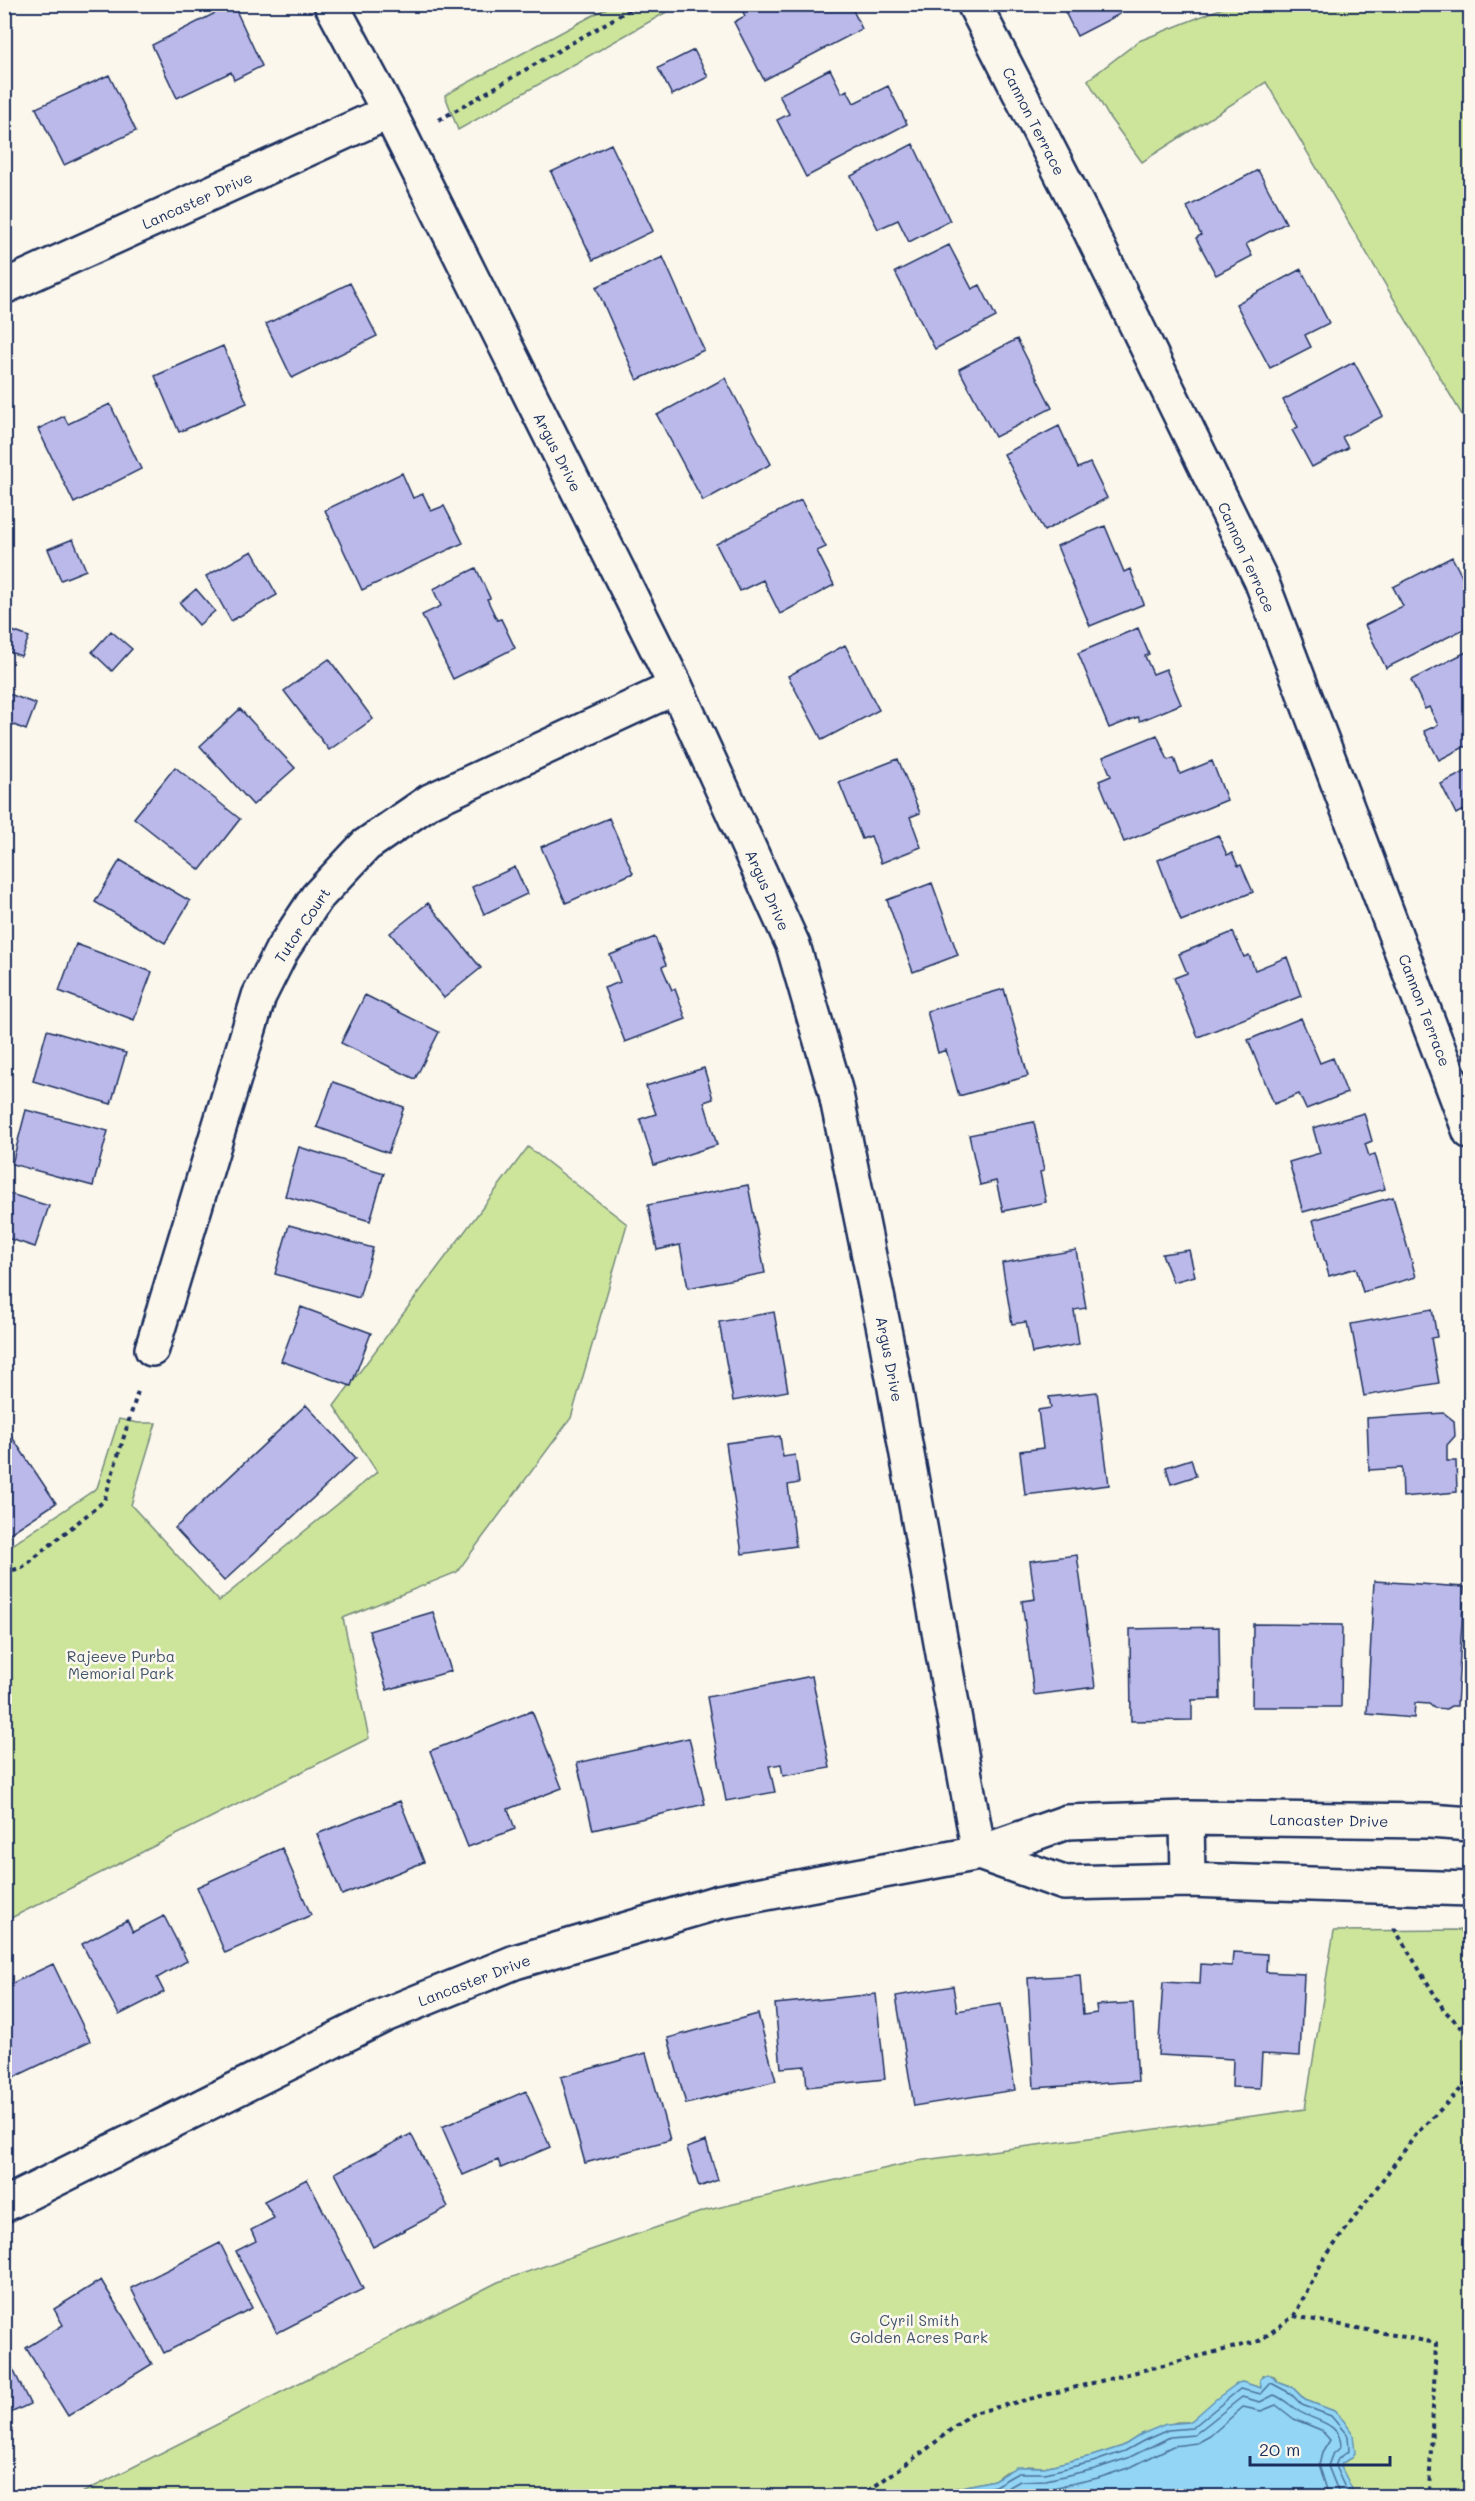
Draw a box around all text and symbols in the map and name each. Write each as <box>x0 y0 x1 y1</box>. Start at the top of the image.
street label: Cannon Terrace <box>998 64 1070 178</box>
street label: Lancaster Drive <box>139 167 255 233</box>
street label: Argus Drive <box>529 409 587 495</box>
street label: Cannon Terrace <box>1214 499 1280 615</box>
street label: Argus Drive <box>741 846 795 934</box>
street label: Tutor Court <box>270 884 334 966</box>
street label: Cannon Terrace <box>1394 951 1456 1069</box>
street label: Argus Drive <box>872 1315 908 1403</box>
park label: Rajeeve Purba Memorial Park <box>67 1646 175 1683</box>
street label: Lancaster Drive <box>1269 1809 1389 1831</box>
street label: Lancaster Drive <box>415 1949 533 2011</box>
park label: Cyril Smith Golden Acres Park <box>850 2310 988 2347</box>
scale bar <box>1250 2429 1390 2467</box>
text: 20 m <box>1259 2437 1300 2461</box>

